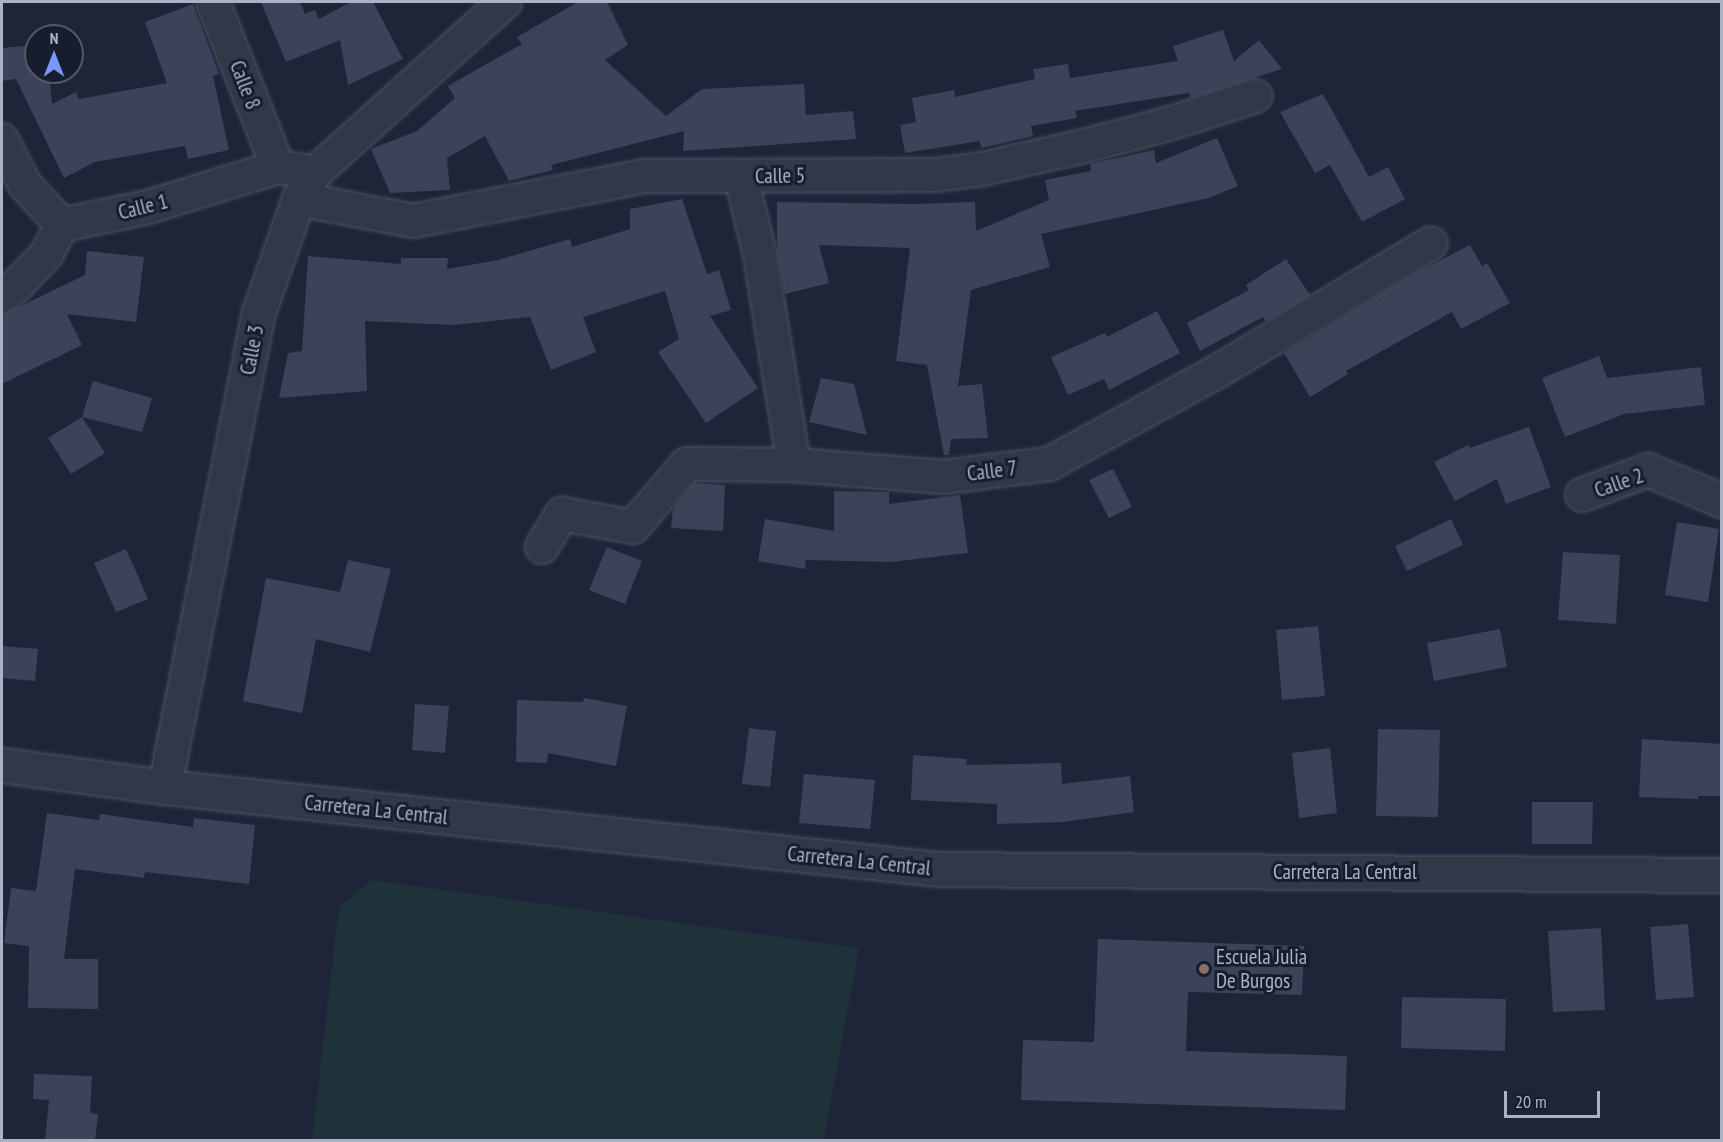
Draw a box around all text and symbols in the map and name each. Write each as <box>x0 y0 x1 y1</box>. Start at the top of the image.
north arrow <box>24 24 84 84</box>
text: N <box>50 28 58 48</box>
street label: Calle 8 <box>224 57 266 113</box>
street label: Calle 5 <box>755 163 805 189</box>
street label: Calle 1 <box>116 189 170 225</box>
street label: Calle 3 <box>235 323 269 377</box>
street label: Calle 7 <box>966 455 1018 487</box>
street label: Calle 2 <box>1591 463 1647 503</box>
street label: Carretera La Central <box>303 790 449 830</box>
street label: Carretera La Central <box>786 841 932 881</box>
street label: Carretera La Central <box>1273 859 1417 885</box>
place label: Escuela Julia De Burgos <box>1216 944 1307 994</box>
marker: Escuela Julia De Burgos <box>1197 962 1211 976</box>
scale bar <box>1507 1079 1603 1117</box>
text: 20 m <box>1515 1090 1547 1113</box>

